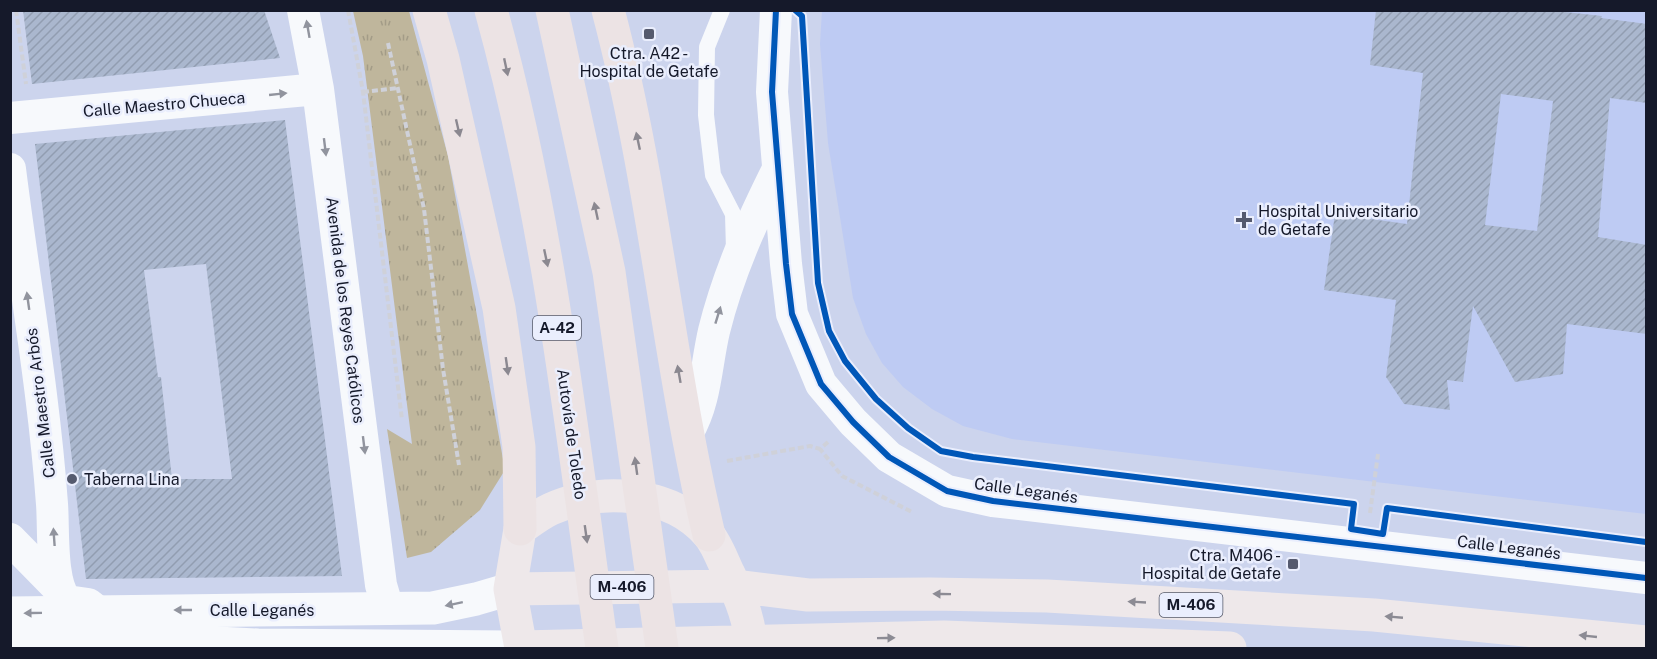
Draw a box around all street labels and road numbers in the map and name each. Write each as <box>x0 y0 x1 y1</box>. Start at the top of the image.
street label: Calle Maestro Chueca <box>82 88 246 121</box>
street label: Avenida de los Reyes Católicos <box>322 196 369 424</box>
road number: A-42 <box>533 316 581 340</box>
street label: Calle Maestro Arbós <box>22 327 59 479</box>
street label: Autovía de Toledo <box>553 367 590 501</box>
street label: Calle Leganés <box>973 474 1079 507</box>
street label: Calle Leganés <box>1456 532 1562 563</box>
road number: M-406 <box>590 575 654 599</box>
road number: M-406 <box>1160 593 1222 617</box>
street label: Calle Leganés <box>210 601 314 620</box>

